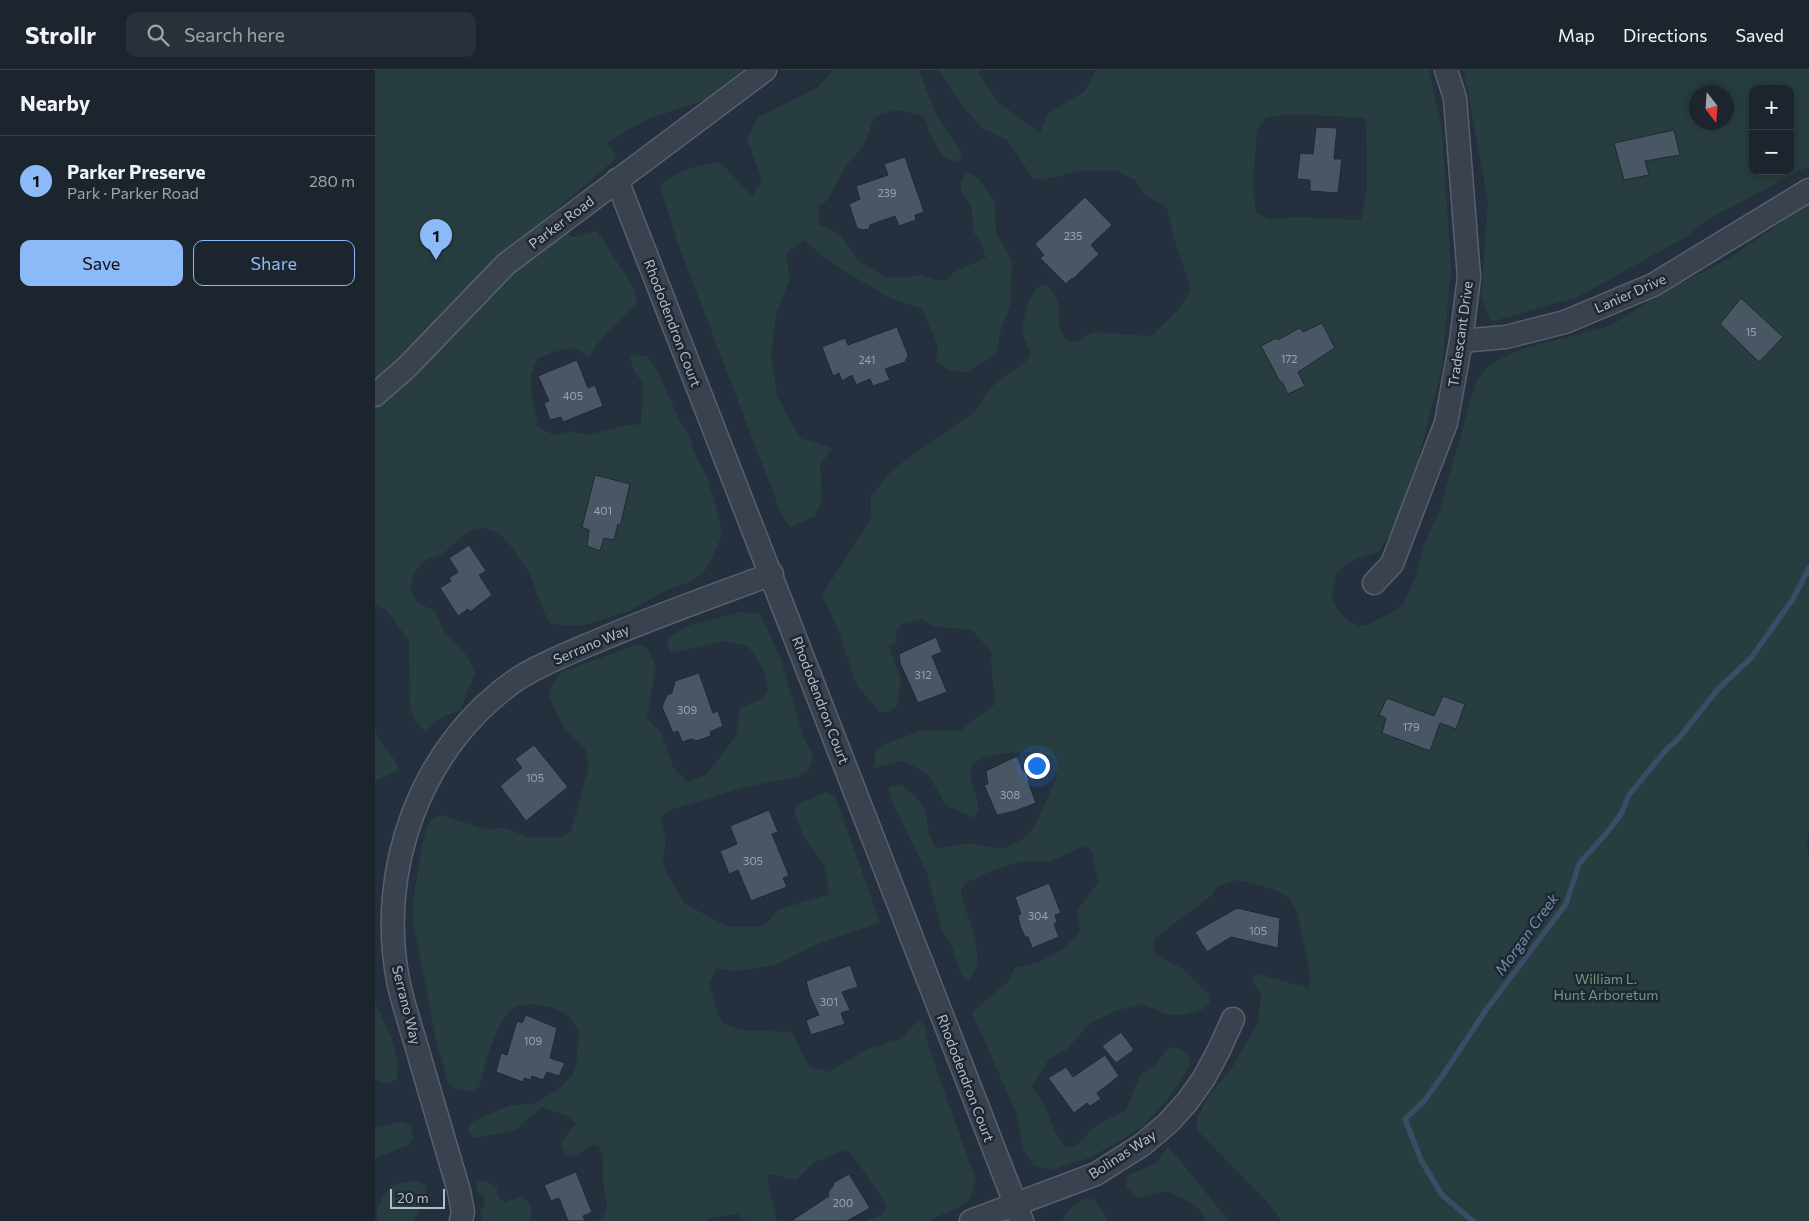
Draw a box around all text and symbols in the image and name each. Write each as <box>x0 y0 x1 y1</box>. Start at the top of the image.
search box <box>126 12 476 57</box>
text: Strollr <box>25 20 96 49</box>
icon: search <box>144 21 172 49</box>
text: Search here <box>184 23 285 46</box>
text: Map <box>1558 24 1595 46</box>
text: Directions <box>1623 24 1707 46</box>
text: Saved <box>1735 24 1784 46</box>
north arrow <box>1689 85 1734 130</box>
map controls <box>1749 85 1794 175</box>
button: + <box>1749 85 1794 130</box>
text: Nearby <box>20 90 90 115</box>
button: − <box>1749 130 1794 175</box>
text: Parker Preserve <box>67 160 206 183</box>
text: 1 <box>32 171 40 190</box>
text: 280 m <box>309 171 355 190</box>
text: Park · Parker Road <box>67 183 199 202</box>
house number: 239 <box>877 186 897 199</box>
street label: Parker Road <box>525 192 597 252</box>
pin: 1 <box>420 219 452 260</box>
house number: 235 <box>1064 229 1082 242</box>
button: Save <box>20 240 183 286</box>
button: Share <box>193 240 355 286</box>
street label: Rhododendron Court <box>641 257 705 389</box>
street label: Lanier Drive <box>1592 270 1668 316</box>
street label: Tradescant Drive <box>1444 280 1476 388</box>
house number: 15 <box>1745 325 1757 338</box>
house number: 172 <box>1281 352 1297 365</box>
house number: 241 <box>859 353 875 366</box>
house number: 405 <box>563 389 583 402</box>
house number: 401 <box>594 504 612 517</box>
street label: Serrano Way <box>550 620 632 668</box>
street label: Rhododendron Court <box>789 634 853 766</box>
house number: 312 <box>914 668 932 681</box>
house number: 309 <box>677 703 697 716</box>
house number: 179 <box>1402 720 1420 733</box>
your location <box>1024 753 1050 779</box>
house number: 105 <box>526 771 544 784</box>
house number: 308 <box>1000 788 1020 801</box>
house number: 305 <box>743 854 763 867</box>
water label: Morgan Creek <box>1490 889 1562 978</box>
house number: 304 <box>1028 909 1048 922</box>
house number: 105 <box>1249 924 1267 937</box>
street label: Serrano Way <box>389 964 425 1046</box>
park label: William L. Hunt Arboretum <box>1553 970 1659 1003</box>
house number: 301 <box>820 995 838 1008</box>
street label: Rhododendron Court <box>934 1012 998 1144</box>
house number: 109 <box>524 1034 543 1047</box>
street label: Bolinas Way <box>1085 1126 1159 1182</box>
scale bar <box>390 1186 445 1209</box>
text: 20 m <box>397 1189 429 1206</box>
house number: 200 <box>833 1196 853 1209</box>

